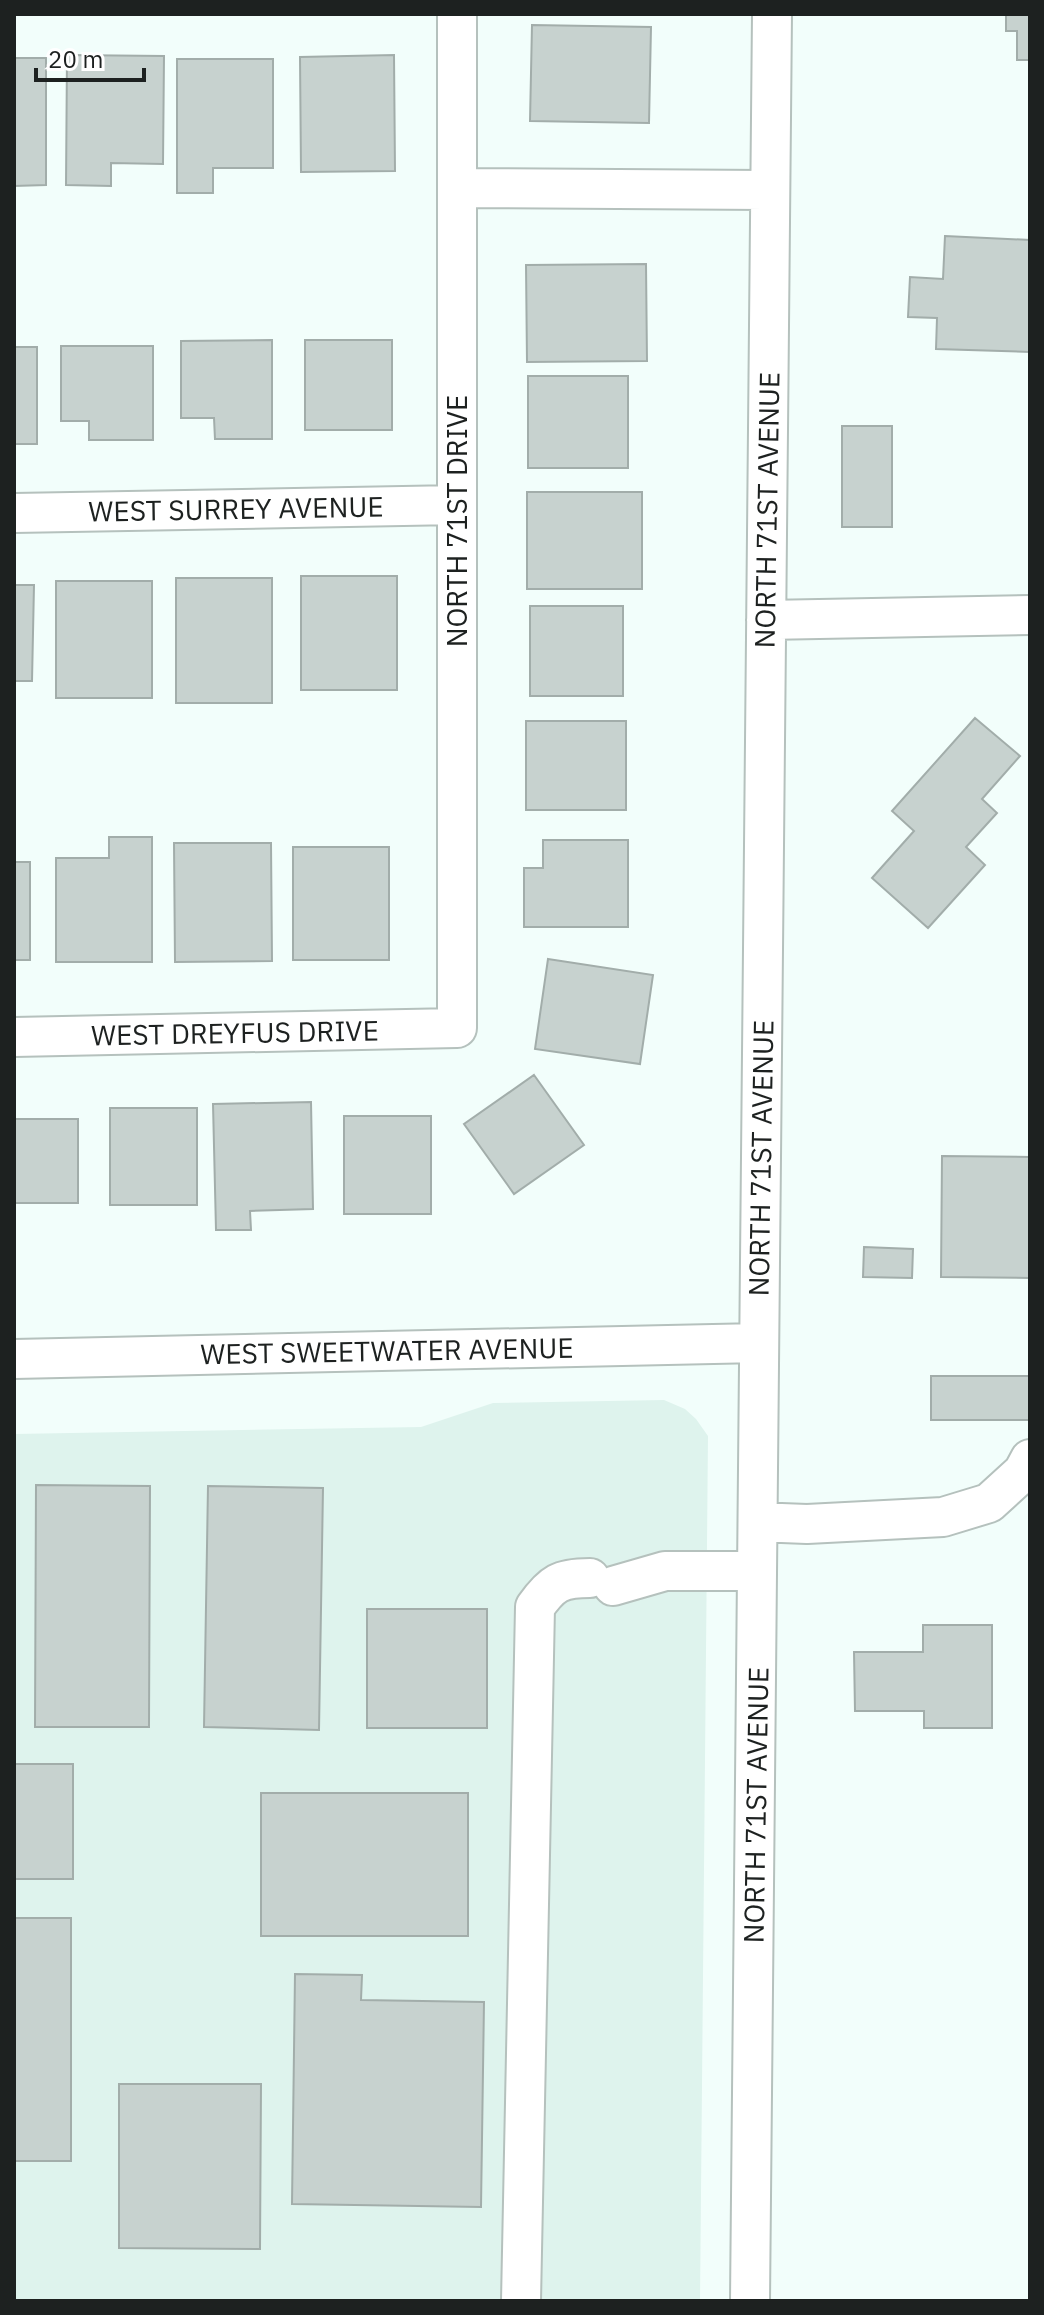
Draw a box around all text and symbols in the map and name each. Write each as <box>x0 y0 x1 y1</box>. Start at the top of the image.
scale bar <box>36 32 144 82</box>
text: 20 m <box>48 43 103 75</box>
street label: NORTH 71ST AVENUE <box>746 371 787 649</box>
street label: NORTH 71ST DRIVE <box>438 395 475 647</box>
street label: WEST SURREY AVENUE <box>88 487 384 530</box>
street label: WEST DREYFUS DRIVE <box>91 1011 379 1054</box>
street label: NORTH 71ST AVENUE <box>740 1019 781 1297</box>
street label: WEST SWEETWATER AVENUE <box>200 1329 574 1372</box>
street label: NORTH 71ST AVENUE <box>735 1666 776 1944</box>

